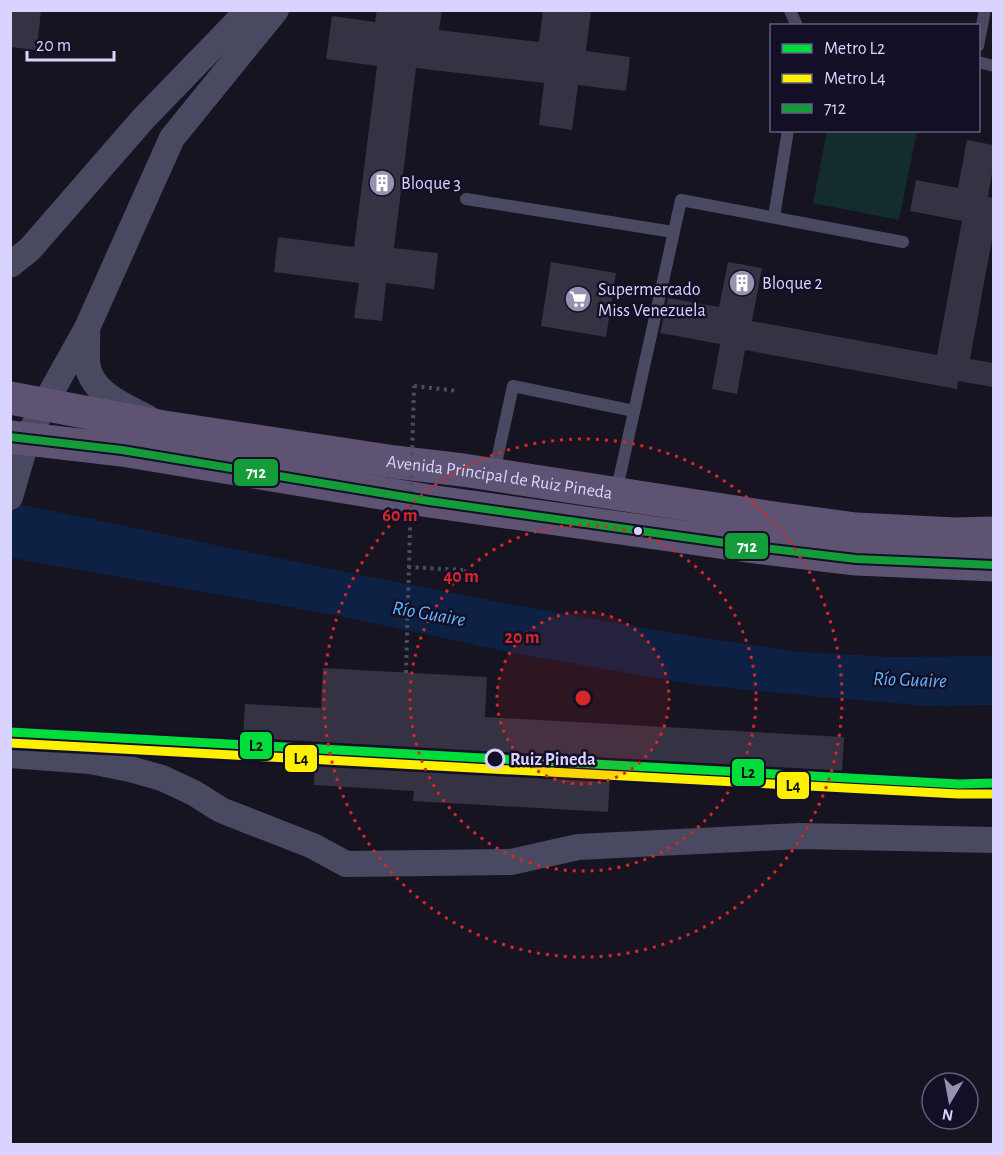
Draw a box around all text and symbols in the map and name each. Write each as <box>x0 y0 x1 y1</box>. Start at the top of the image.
scale bar <box>27 24 114 62</box>
legend <box>770 24 980 132</box>
text: 20 m <box>36 37 71 55</box>
text: Metro L2 <box>824 40 885 58</box>
text: Metro L4 <box>824 70 886 88</box>
text: 712 <box>824 100 846 118</box>
building icon: Bloque 3 <box>367 168 397 198</box>
place label: Bloque 3 <box>401 175 461 193</box>
building icon: Bloque 2 <box>727 268 757 298</box>
place label: Bloque 2 <box>762 275 823 293</box>
place label: Supermercado Miss Venezuela <box>598 281 706 320</box>
supermarket icon: Supermercado Miss Venezuela <box>563 284 593 314</box>
street label: Avenida Principal de Ruiz Pineda <box>385 453 614 503</box>
line badge: 712 <box>233 458 279 487</box>
text: 712 <box>246 465 267 481</box>
text: 60 m <box>382 507 418 525</box>
unlabelled marker <box>632 525 644 537</box>
line badge: 712 <box>724 532 769 560</box>
text: 712 <box>737 539 758 555</box>
text: 40 m <box>443 568 479 586</box>
water label: Río Guaire <box>391 598 467 630</box>
text: 20 m <box>504 629 540 647</box>
water label: Río Guaire <box>873 669 948 691</box>
centre of rings <box>573 688 593 708</box>
line badge: L2 <box>239 731 273 760</box>
text: L2 <box>249 738 264 754</box>
line badge: L4 <box>284 744 318 773</box>
marker: Ruiz Pineda <box>485 749 505 769</box>
text: L4 <box>294 751 308 767</box>
place label: Ruiz Pineda <box>510 751 596 769</box>
line badge: L2 <box>731 758 765 787</box>
text: L2 <box>741 765 756 781</box>
line badge: L4 <box>776 771 810 800</box>
text: L4 <box>786 778 800 794</box>
north arrow <box>920 1071 980 1131</box>
text: N <box>941 1106 954 1124</box>

